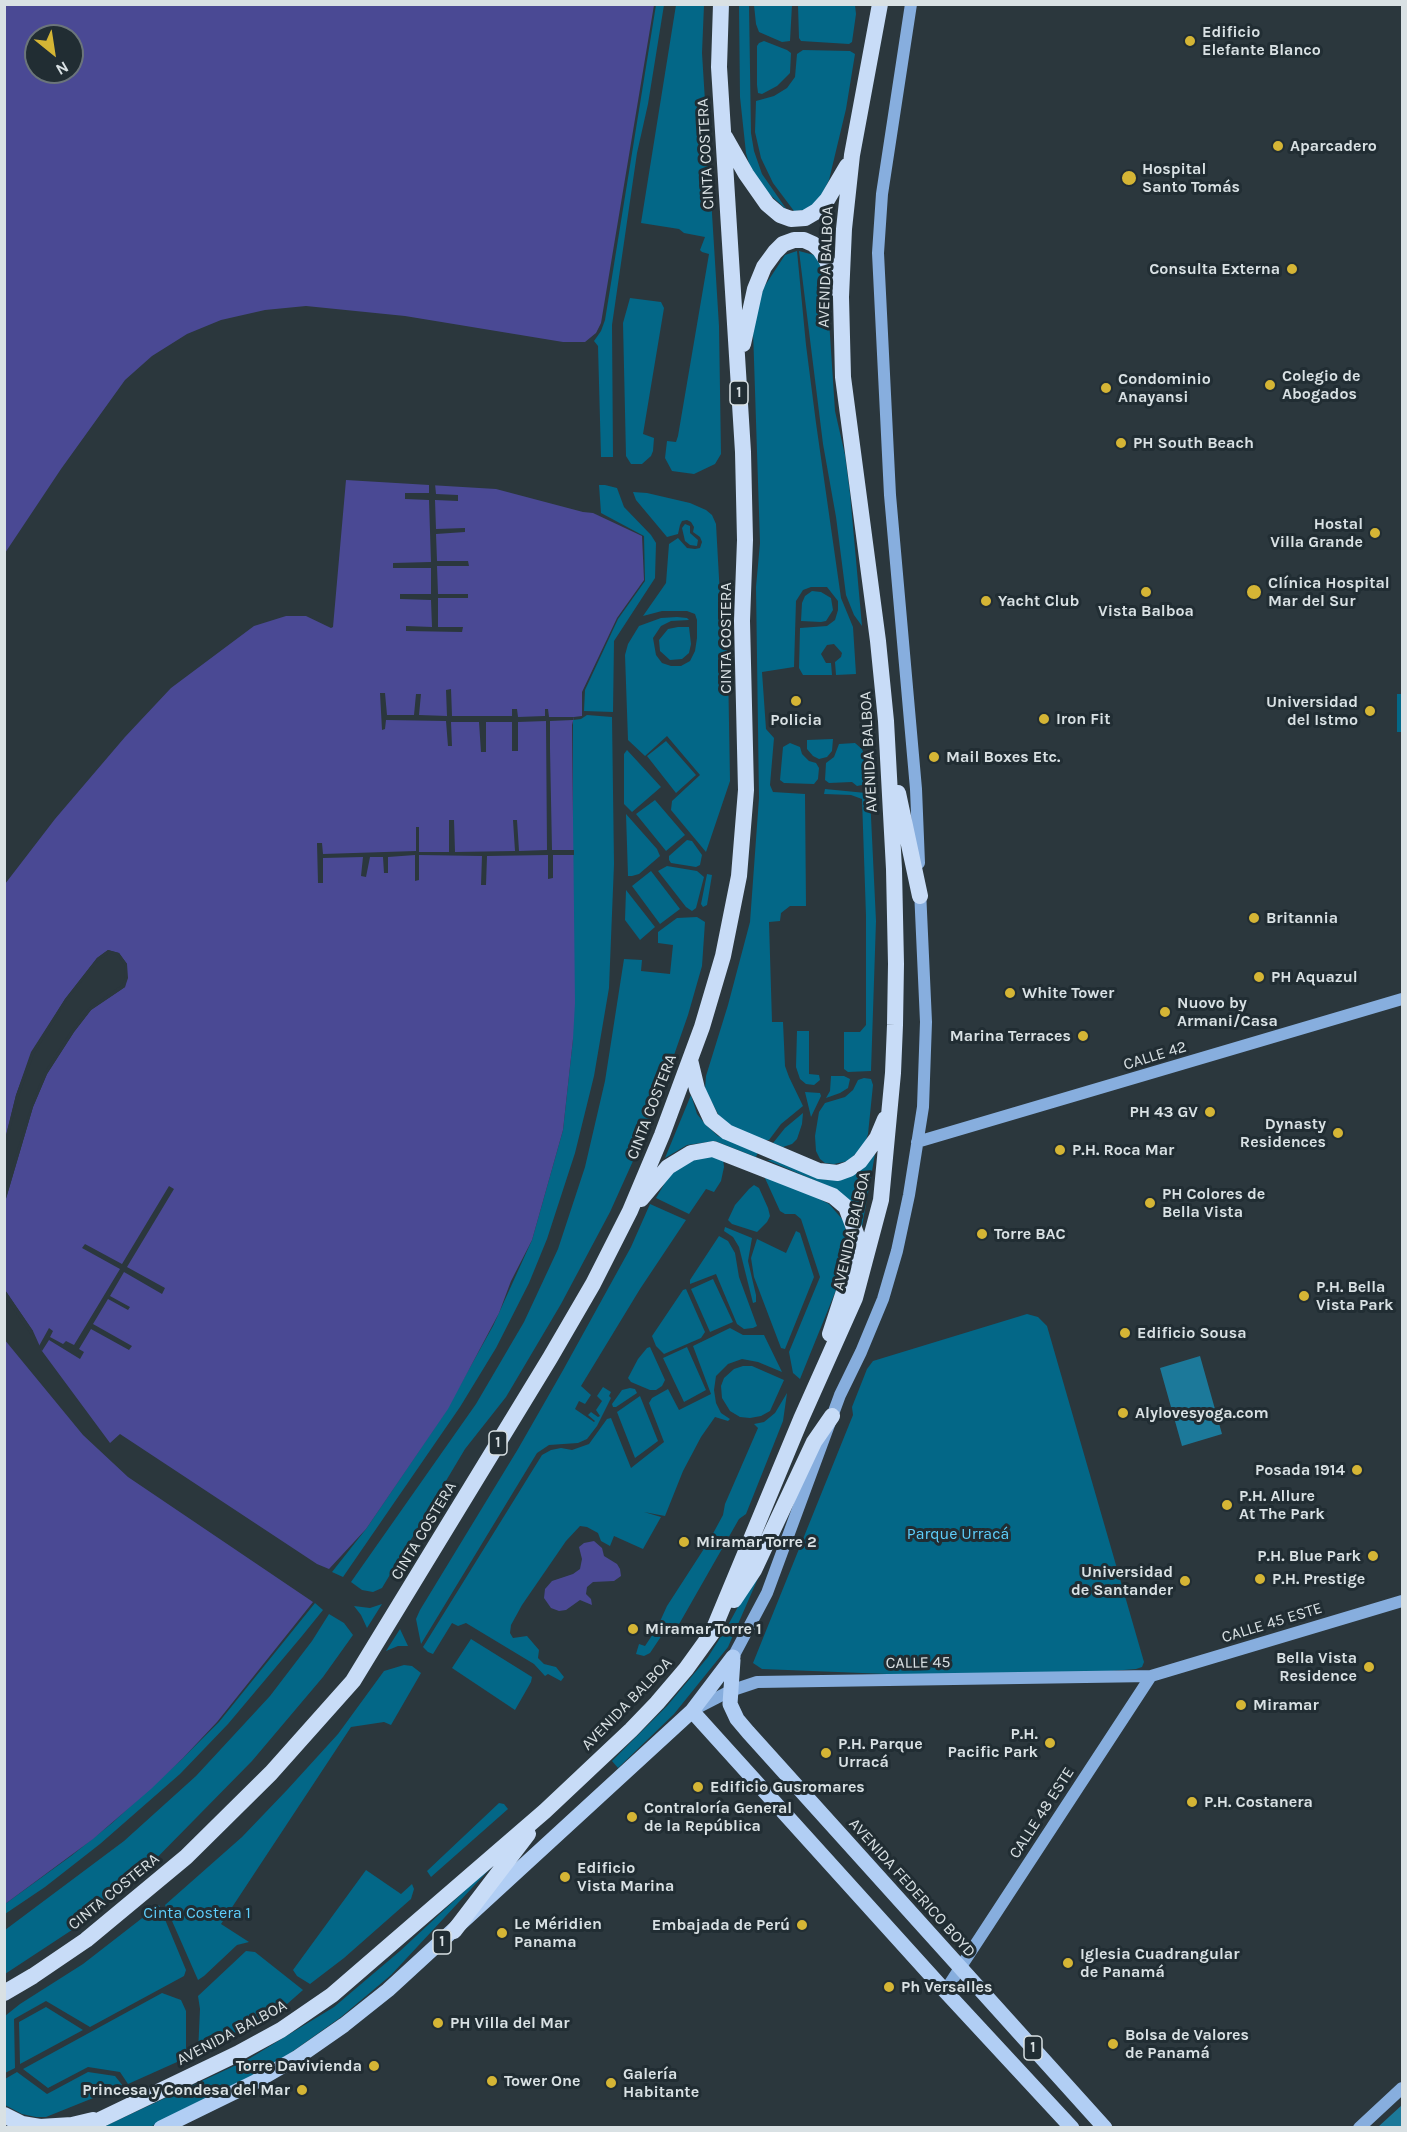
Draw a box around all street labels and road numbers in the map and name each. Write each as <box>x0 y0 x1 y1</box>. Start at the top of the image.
street label: CINTA COSTERA <box>693 98 719 210</box>
street label: AVENIDA BALBOA <box>814 206 838 328</box>
road number: 1 <box>730 381 748 405</box>
street label: CINTA COSTERA <box>716 582 736 694</box>
street label: AVENIDA BALBOA <box>856 691 882 813</box>
street label: CALLE 42 <box>1121 1037 1189 1075</box>
street label: CINTA COSTERA <box>623 1052 681 1162</box>
street label: AVENIDA BALBOA <box>829 1170 875 1292</box>
road number: 1 <box>489 1431 507 1455</box>
street label: CINTA COSTERA <box>387 1478 461 1584</box>
street label: CALLE 45 ESTE <box>1219 1599 1325 1647</box>
street label: CALLE 45 <box>885 1653 951 1673</box>
street label: AVENIDA BALBOA <box>578 1654 676 1754</box>
street label: CALLE 48 ESTE <box>1005 1764 1079 1862</box>
street label: AVENIDA FEDERICO BOYD <box>845 1815 979 1961</box>
street label: CINTA COSTERA <box>65 1849 163 1935</box>
road number: 1 <box>433 1930 451 1954</box>
street label: AVENIDA BALBOA <box>174 1996 290 2070</box>
road number: 1 <box>1024 2036 1042 2060</box>

